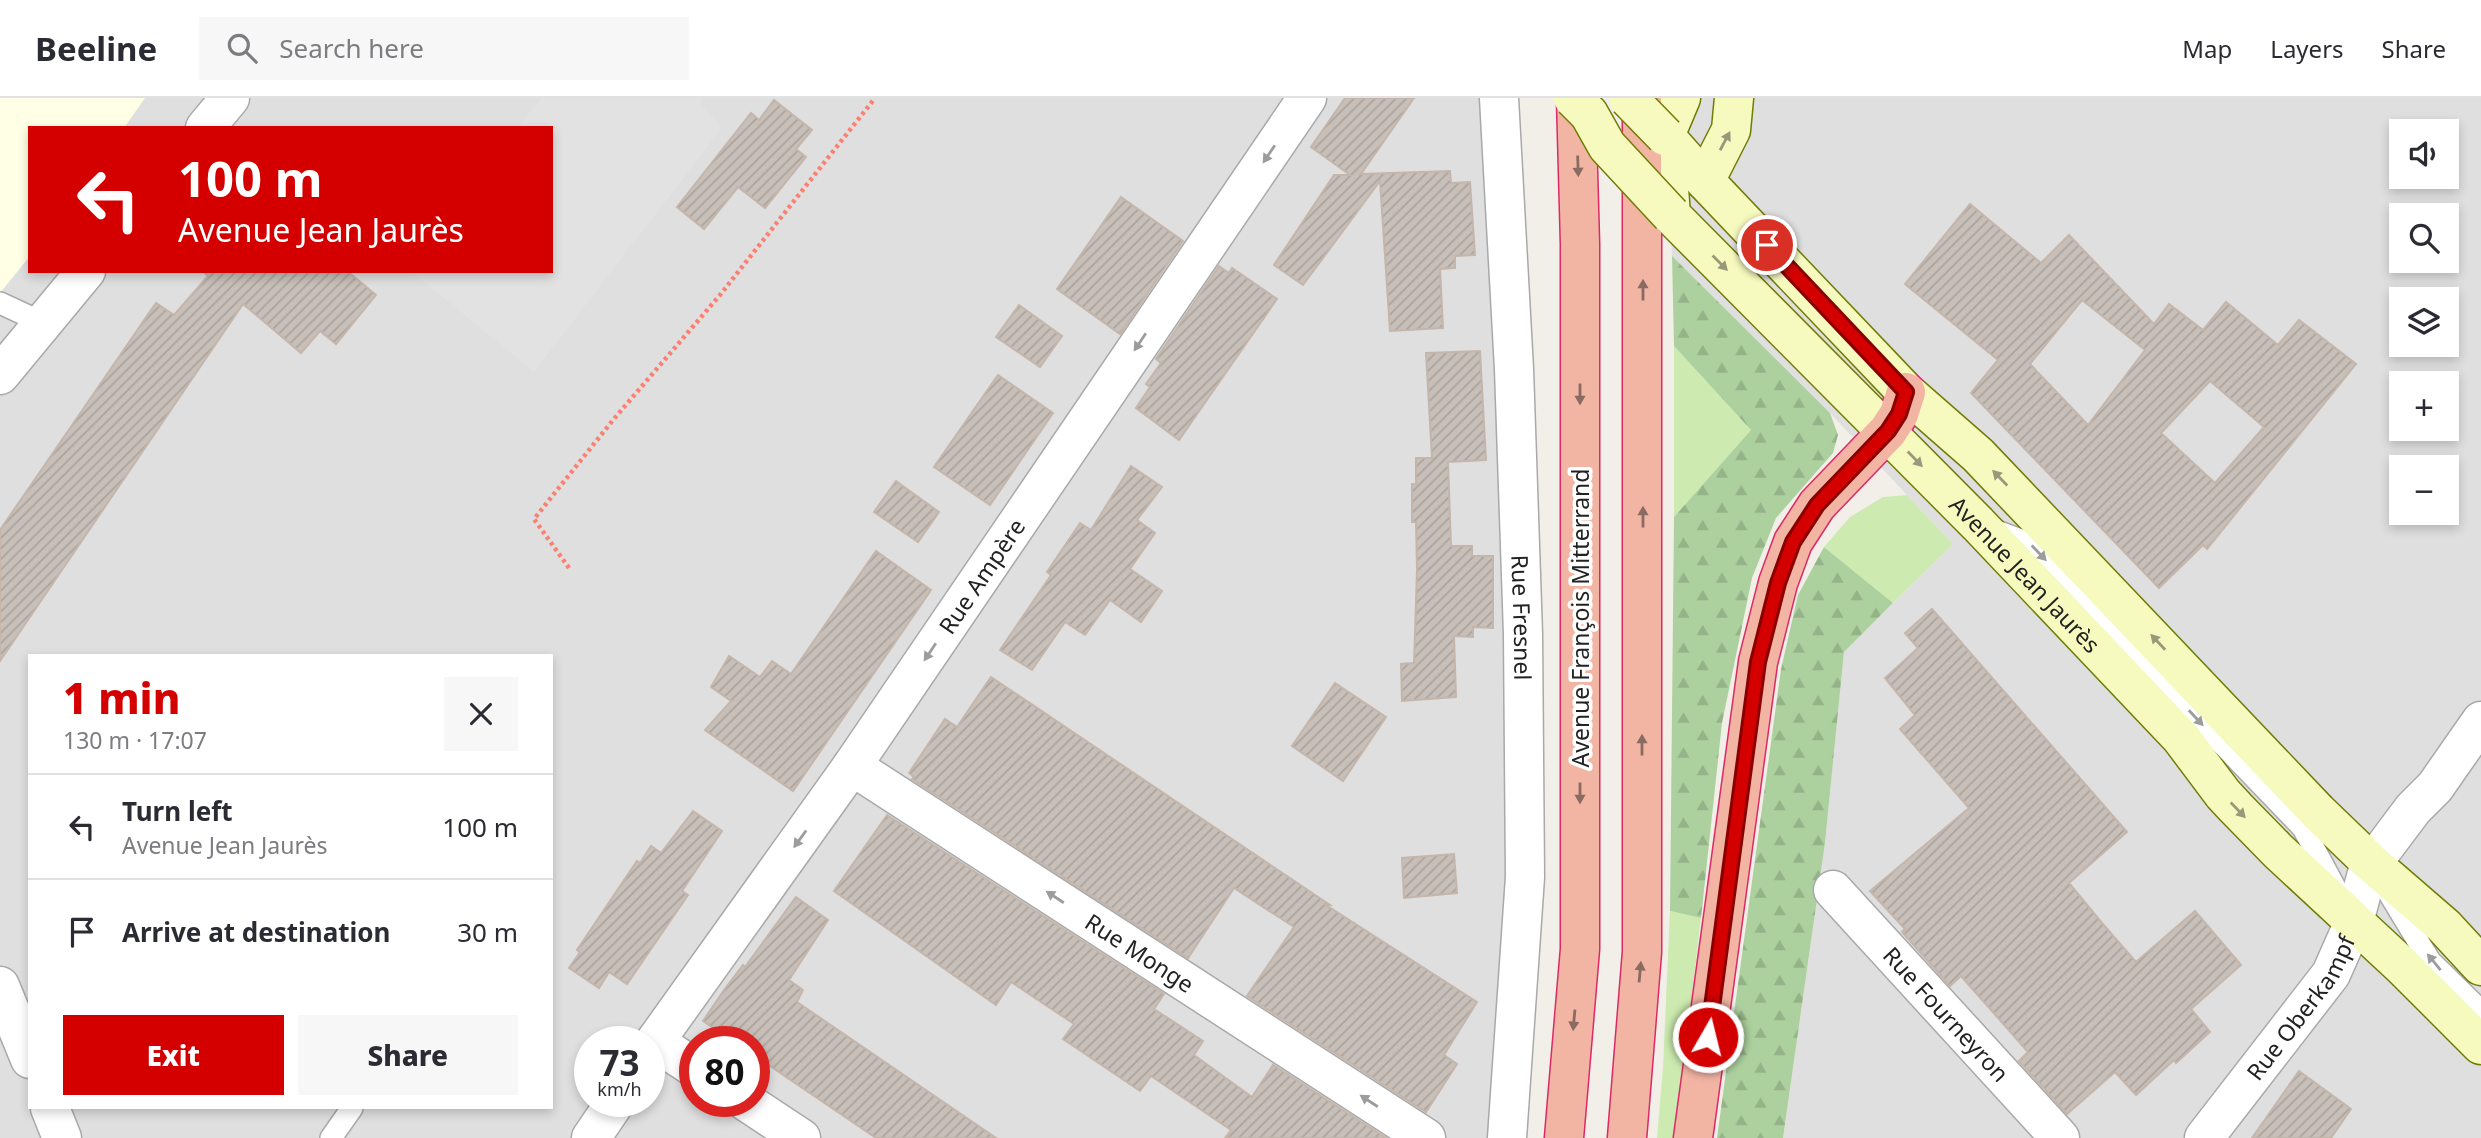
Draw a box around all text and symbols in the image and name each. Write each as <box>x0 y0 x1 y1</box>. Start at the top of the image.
search box <box>199 17 689 80</box>
text: Beeline <box>35 26 157 71</box>
icon: search <box>223 29 261 67</box>
text: Search here <box>279 30 424 66</box>
text: Map <box>2182 32 2232 65</box>
text: Layers <box>2270 32 2344 65</box>
text: Share <box>2382 32 2446 65</box>
map controls <box>2389 119 2459 525</box>
button: sound <box>2389 119 2459 189</box>
one-way arrow <box>1719 131 1731 151</box>
one-way arrow <box>1262 144 1275 164</box>
text: 100 m <box>178 145 323 211</box>
icon: left <box>63 154 154 245</box>
one-way arrow <box>1572 155 1584 177</box>
button: search <box>2389 203 2459 273</box>
text: Avenue Jean Jaurès <box>178 208 464 251</box>
pin <box>1737 215 1797 275</box>
icon: arrive <box>1748 226 1786 264</box>
one-way arrow <box>1711 255 1728 272</box>
one-way arrow <box>1637 279 1649 301</box>
button: layers <box>2389 287 2459 357</box>
one-way arrow <box>1133 333 1147 351</box>
button: + <box>2389 371 2459 441</box>
one-way arrow <box>1574 383 1586 405</box>
one-way arrow <box>1907 450 1923 467</box>
button: − <box>2389 455 2459 525</box>
street label: Avenue François Mitterrand <box>1564 469 1596 767</box>
one-way arrow <box>1992 469 2009 486</box>
street label: Avenue Jean Jaurès <box>1943 489 2108 660</box>
one-way arrow <box>1637 506 1649 528</box>
street label: Rue Ampère <box>931 512 1032 640</box>
one-way arrow <box>2030 544 2046 561</box>
street label: Rue Fresnel <box>1504 554 1539 680</box>
one-way arrow <box>2150 634 2166 651</box>
one-way arrow <box>923 643 937 661</box>
text: 1 min <box>63 669 180 726</box>
button: close <box>444 677 518 751</box>
one-way arrow <box>2188 709 2204 726</box>
text: 130 m · 17:07 <box>63 724 207 756</box>
one-way arrow <box>1636 734 1648 756</box>
one-way arrow <box>1574 782 1586 804</box>
text: Turn left <box>122 793 233 829</box>
one-way arrow <box>2230 801 2246 818</box>
icon: left <box>63 808 101 846</box>
text: 100 m <box>442 809 518 845</box>
text: Avenue Jean Jaurès <box>122 829 328 861</box>
one-way arrow <box>793 830 807 848</box>
one-way arrow <box>1045 891 1065 904</box>
street label: Rue Monge <box>1079 905 1200 1000</box>
icon: arrive <box>63 913 101 951</box>
text: Arrive at destination <box>122 914 391 950</box>
text: 30 m <box>457 914 518 950</box>
street label: Rue Oberkampf <box>2239 929 2363 1086</box>
street label: Rue Fourneyron <box>1876 939 2017 1088</box>
one-way arrow <box>2426 954 2441 972</box>
one-way arrow <box>1635 961 1646 983</box>
position arrow <box>1671 1000 1745 1074</box>
one-way arrow <box>1568 1009 1579 1031</box>
button: Exit <box>63 1015 284 1095</box>
button: Share <box>298 1015 518 1095</box>
speed limit sign: 80 <box>679 1026 770 1117</box>
text: 73 <box>599 1039 640 1086</box>
text: km/h <box>597 1077 642 1101</box>
one-way arrow <box>1360 1094 1378 1108</box>

